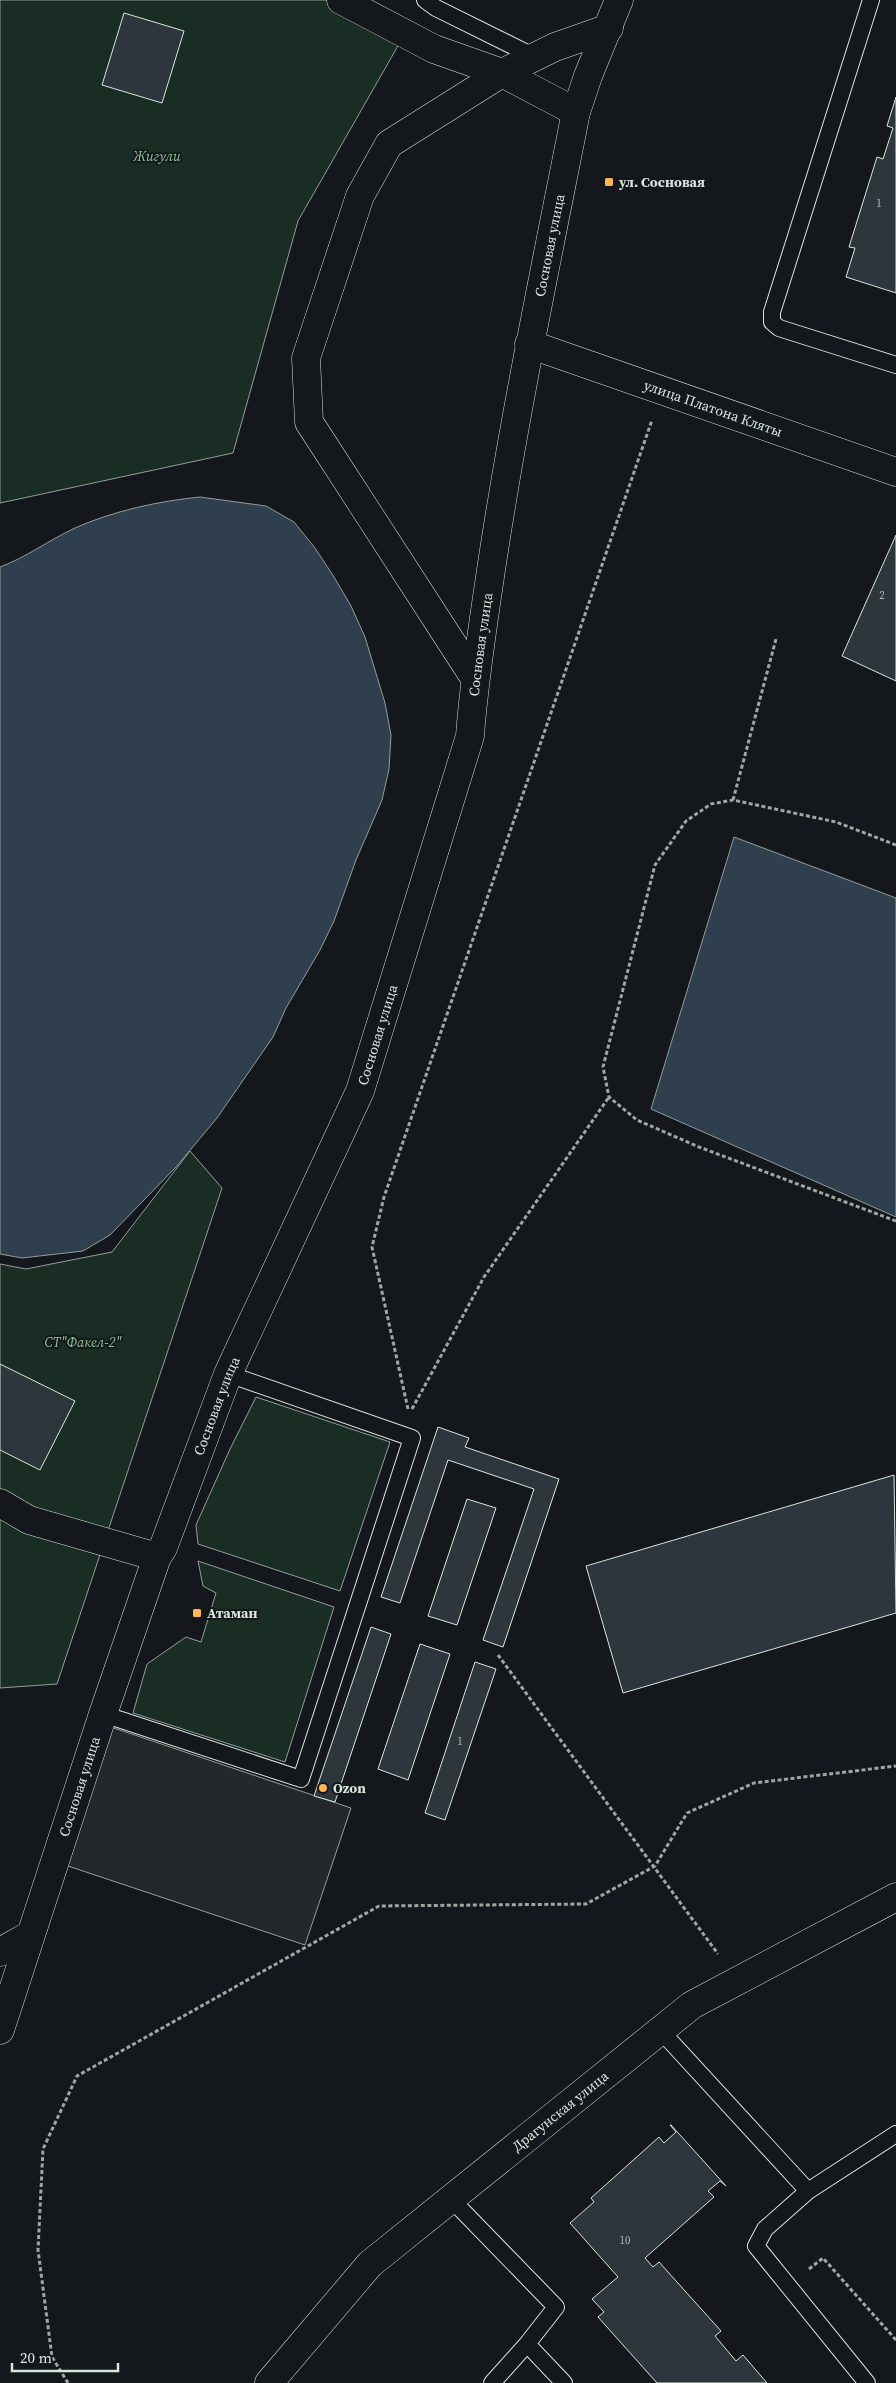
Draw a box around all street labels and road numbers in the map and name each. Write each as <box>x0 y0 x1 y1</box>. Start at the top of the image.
street label: Сосновая улица <box>530 191 570 299</box>
street label: улица Платона Кляты <box>641 375 785 442</box>
street label: Сосновая улица <box>464 590 498 697</box>
street label: Сосновая улица <box>352 981 403 1088</box>
street label: Сосновая улица <box>188 1352 245 1458</box>
street label: Сосновая улица <box>54 1733 105 1839</box>
street label: Драгунская улица <box>508 2066 613 2156</box>

